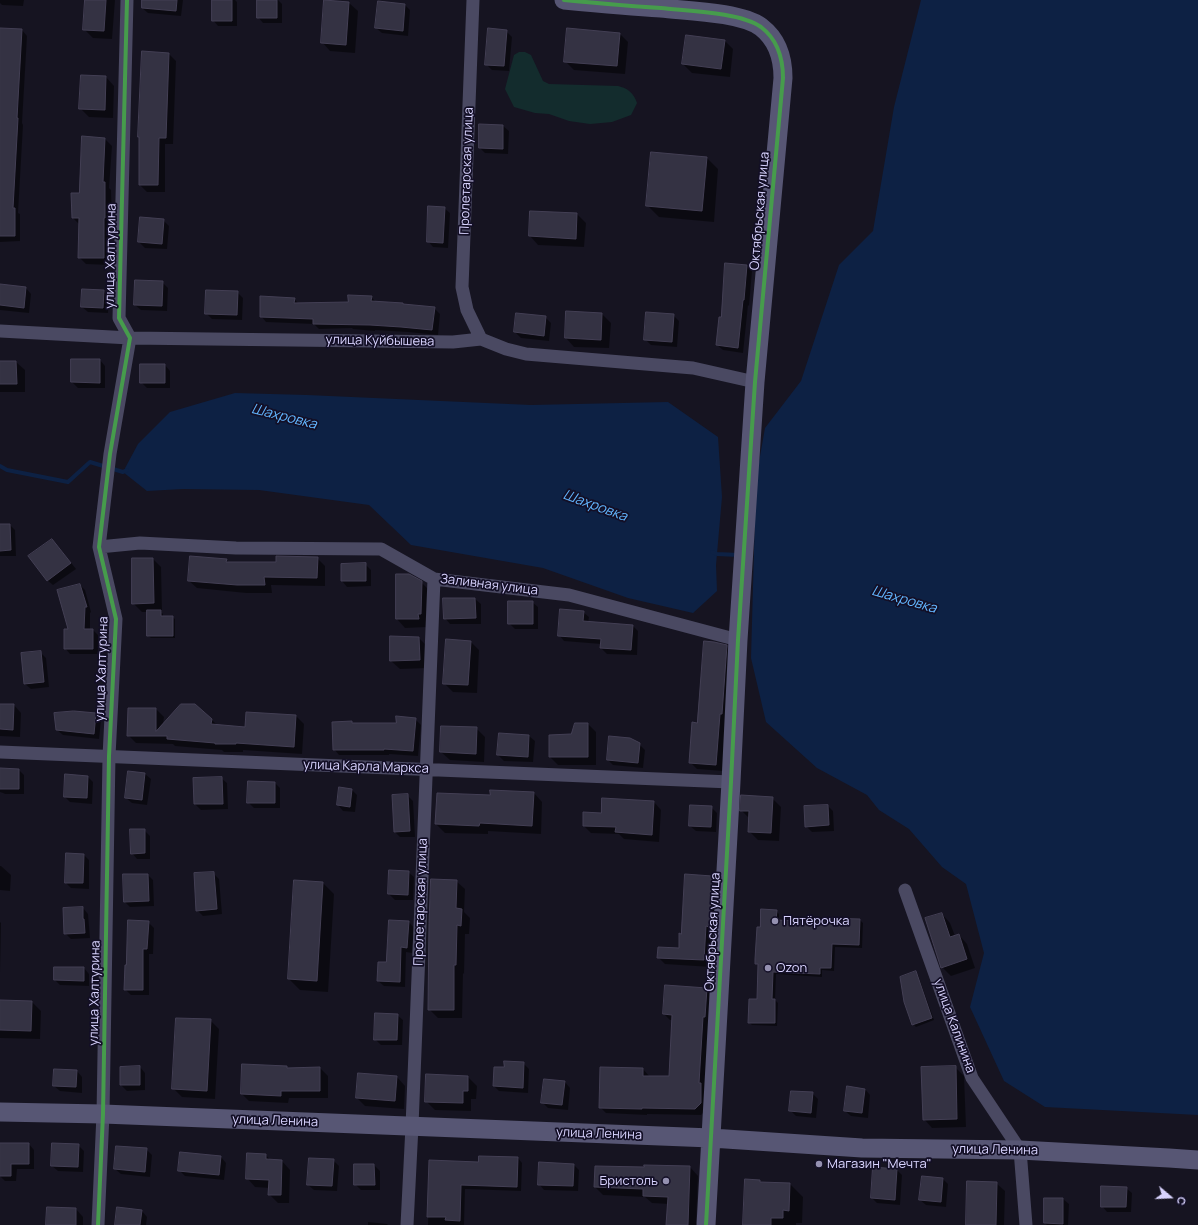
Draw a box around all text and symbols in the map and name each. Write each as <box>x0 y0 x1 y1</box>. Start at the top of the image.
street label: Пролетарская улица <box>457 107 477 235</box>
street label: Октябрьская улица <box>747 151 773 271</box>
street label: улица Халтурина <box>102 203 120 309</box>
street label: улица Куйбышева <box>326 332 434 350</box>
water label: Шахровка <box>250 401 318 433</box>
water label: Шахровка <box>561 487 629 525</box>
street label: Заливная улица <box>439 571 539 599</box>
water label: Шахровка <box>870 583 938 617</box>
street label: улица Халтурина <box>92 616 112 722</box>
street label: улица Карла Маркса <box>303 757 429 777</box>
street label: Пролетарская улица <box>411 838 431 966</box>
street label: Октябрьская улица <box>702 872 724 992</box>
place label: Пятёрочка <box>783 913 849 929</box>
marker: Пятёрочка <box>770 916 780 926</box>
street label: улица Халтурина <box>86 940 104 1046</box>
place label: Ozon <box>776 960 807 976</box>
marker: Ozon <box>763 963 773 973</box>
street label: улица Калинина <box>930 977 978 1075</box>
street label: улица Ленина <box>232 1112 318 1130</box>
street label: улица Ленина <box>556 1125 642 1143</box>
street label: улица Ленина <box>952 1141 1038 1159</box>
place label: Магазин "Мечта" <box>827 1156 931 1172</box>
marker: Магазин "Мечта" <box>814 1159 824 1169</box>
place label: Бристоль <box>599 1173 658 1189</box>
marker: Бристоль <box>661 1176 671 1186</box>
north arrow <box>1150 1177 1190 1217</box>
text: С <box>1173 1195 1190 1207</box>

